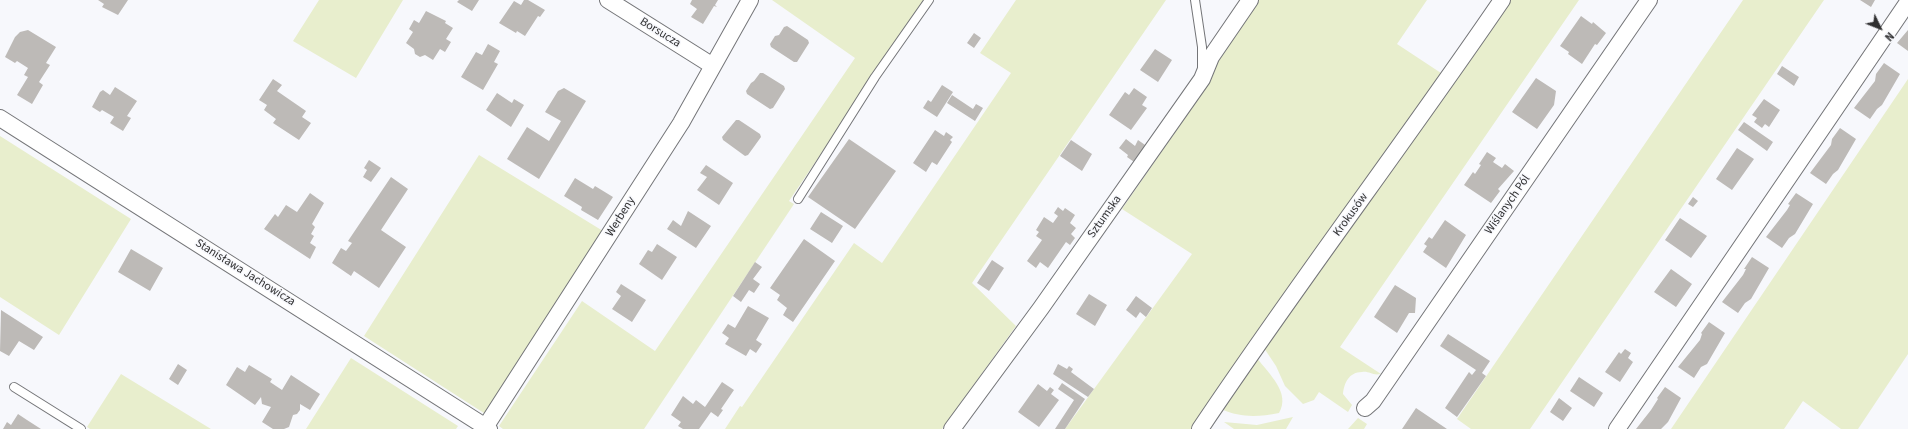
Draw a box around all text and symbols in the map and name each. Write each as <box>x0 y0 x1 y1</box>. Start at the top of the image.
north arrow <box>1860 8 1900 48</box>
street label: Borsucza <box>637 15 683 51</box>
text: N <box>1881 29 1897 44</box>
street label: Wiślanych Pól <box>1482 173 1534 237</box>
street label: Krokusów <box>1331 191 1371 239</box>
street label: Sztumska <box>1085 193 1125 241</box>
street label: Werbeny <box>603 194 639 240</box>
street label: Stanisława Jachowicza <box>192 236 298 310</box>

